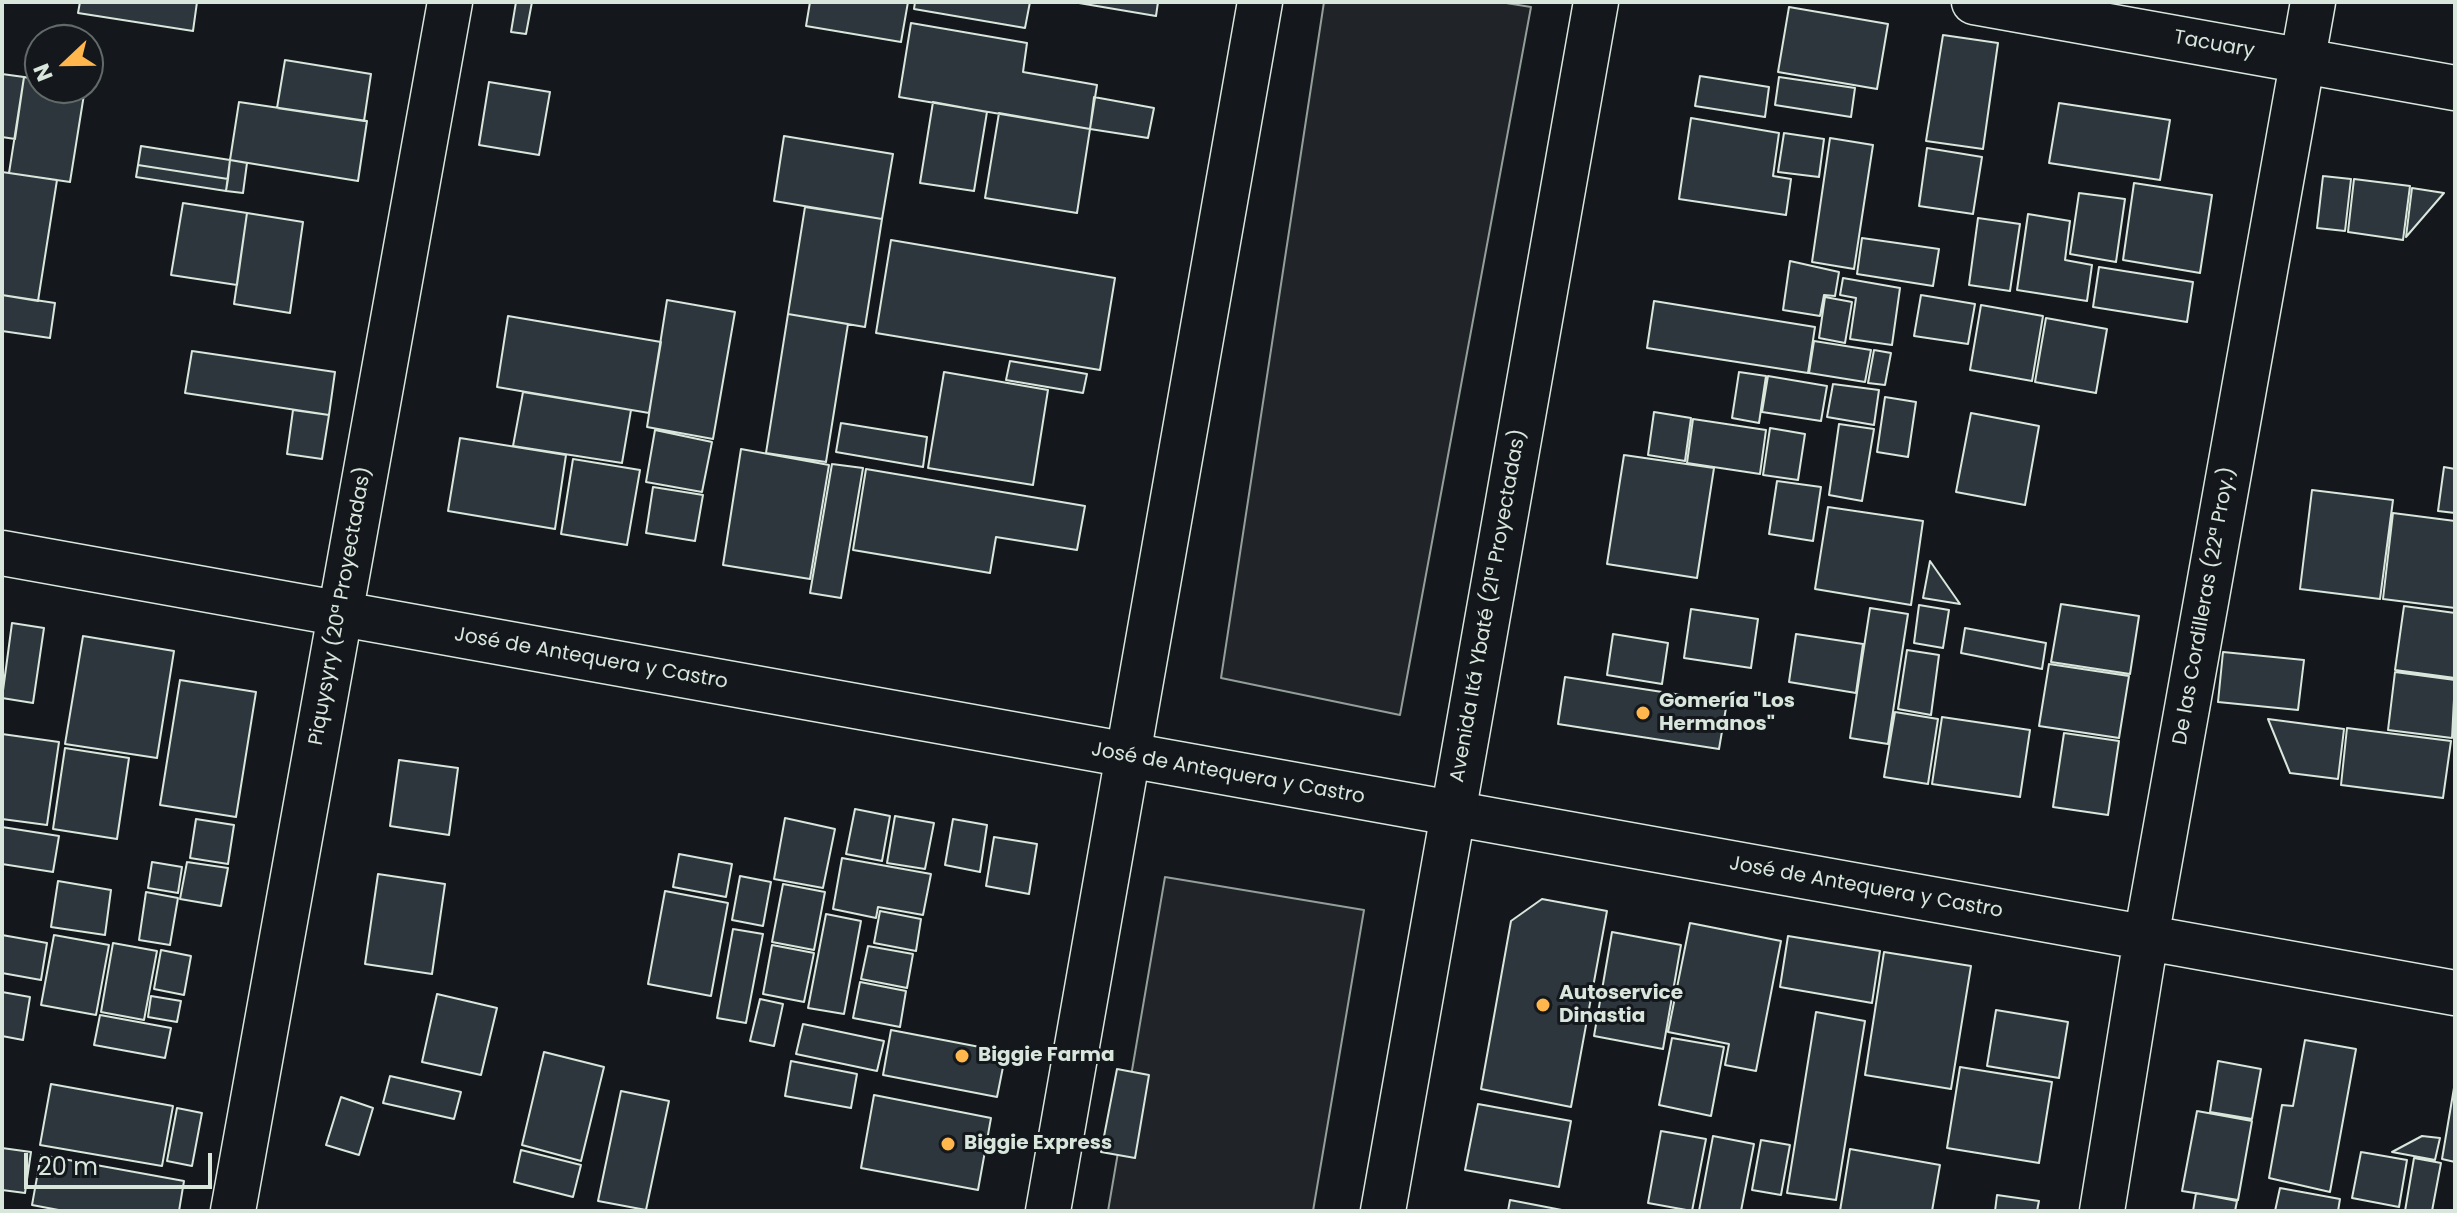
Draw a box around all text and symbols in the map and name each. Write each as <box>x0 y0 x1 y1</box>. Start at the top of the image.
north arrow <box>24 24 104 104</box>
street label: Tacuary <box>2172 26 2256 64</box>
text: N <box>26 59 61 86</box>
street label: Avenida Itá Ybaté (21ª Proyectadas) <box>1446 427 1532 785</box>
street label: Piquysyry (20ª Proyectadas) <box>305 465 377 747</box>
street label: De las Cordilleras (22ª Proy.) <box>2169 465 2241 747</box>
street label: José de Antequera y Castro <box>452 623 730 695</box>
place label: Gomería "Los Hermanos" <box>1659 690 1795 737</box>
marker: Gomería "Los Hermanos" <box>1634 704 1652 722</box>
street label: José de Antequera y Castro <box>1089 738 1367 810</box>
street label: José de Antequera y Castro <box>1727 852 2005 924</box>
place label: Autoservice Dinastia <box>1559 982 1683 1029</box>
marker: Autoservice Dinastia <box>1534 996 1552 1014</box>
place label: Biggie Farma <box>978 1044 1115 1068</box>
marker: Biggie Farma <box>953 1047 971 1065</box>
place label: Biggie Express <box>964 1132 1112 1156</box>
marker: Biggie Express <box>939 1135 957 1153</box>
scale bar <box>28 1137 216 1187</box>
text: 20 m <box>38 1150 98 1183</box>

